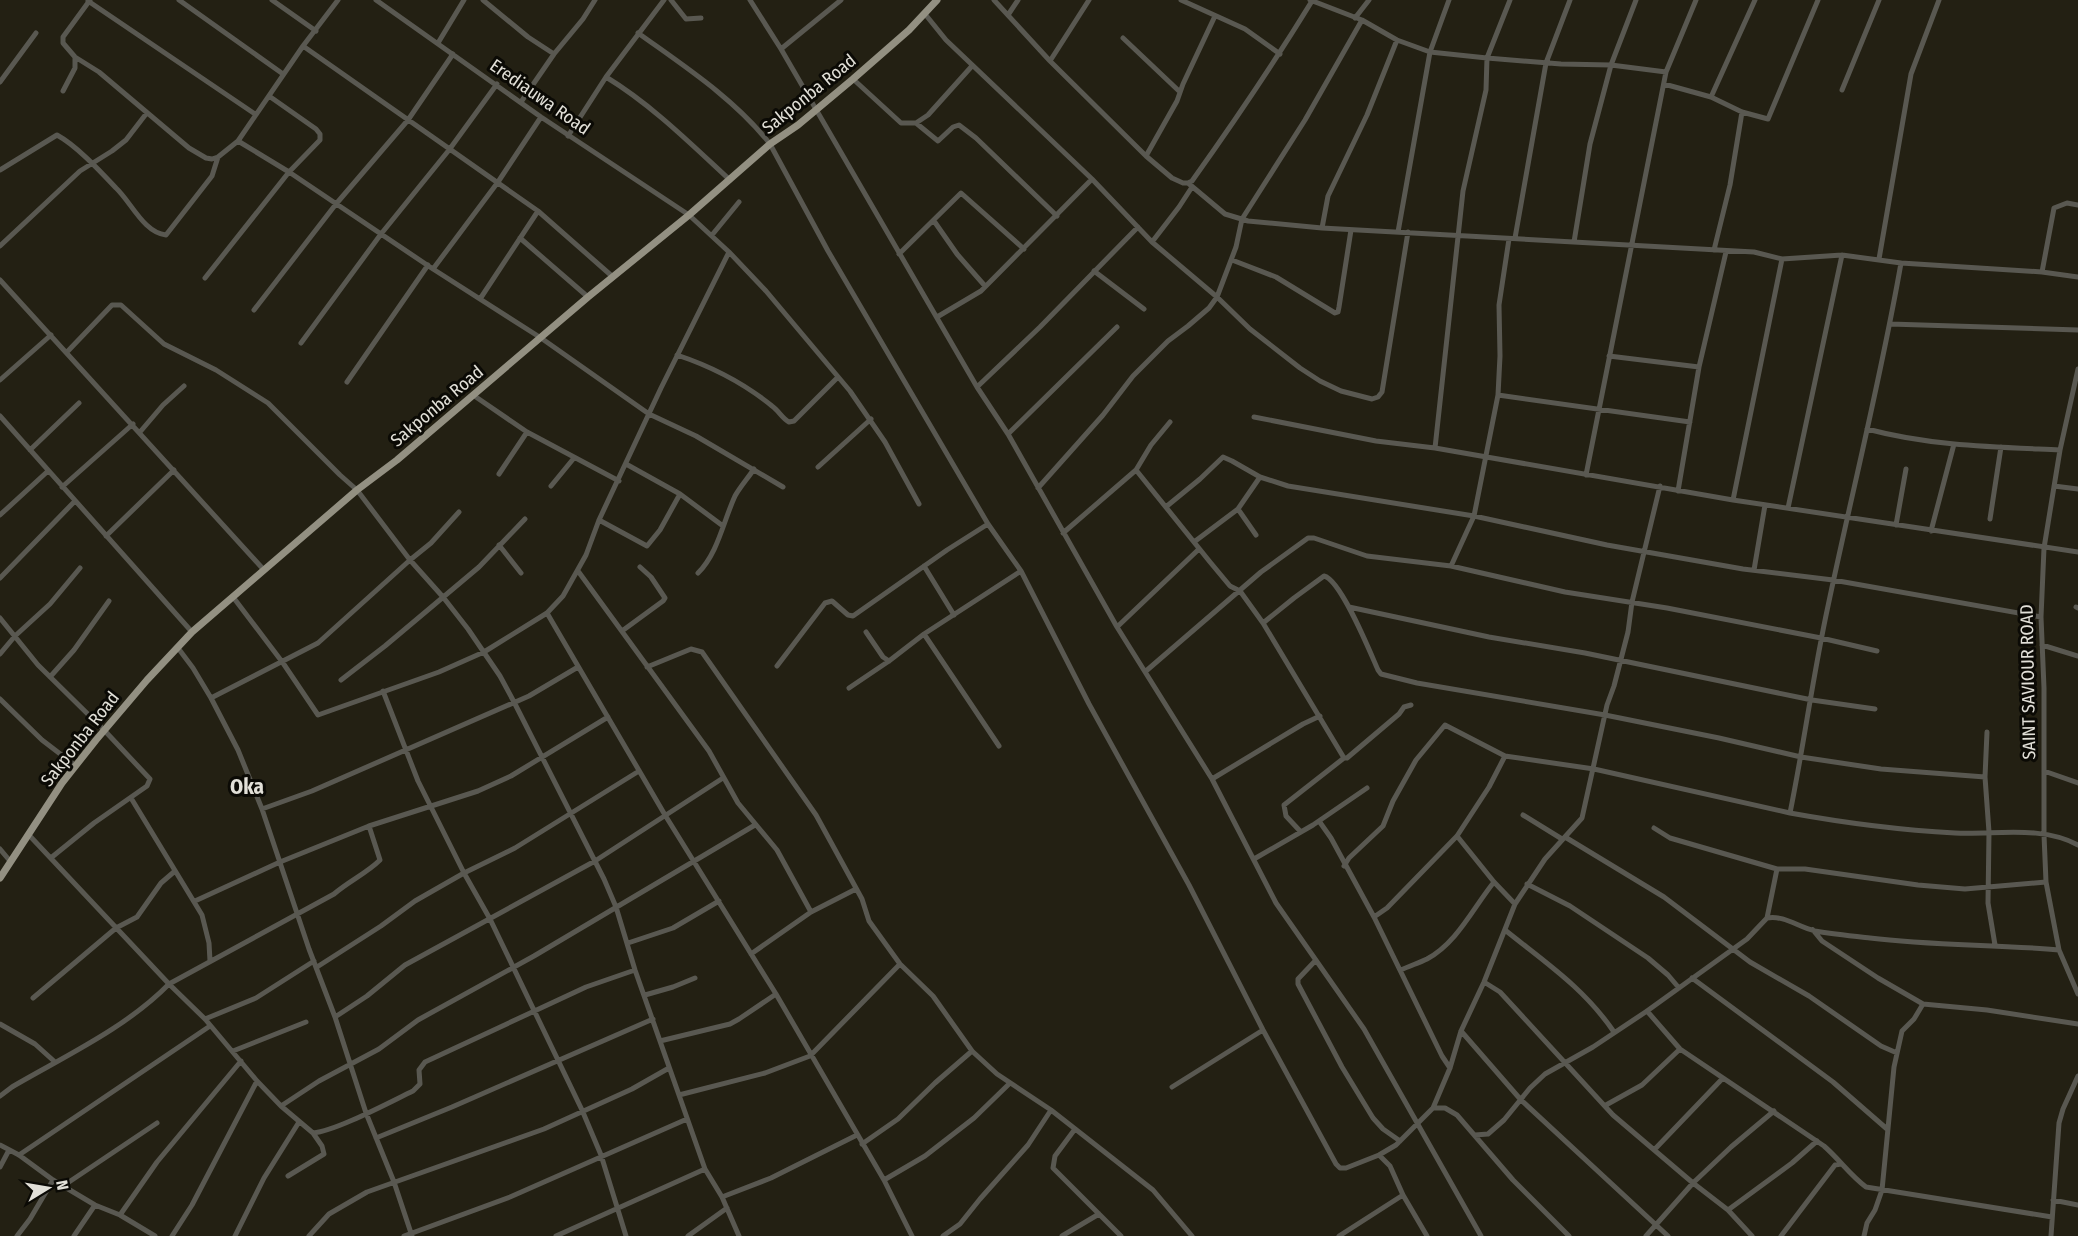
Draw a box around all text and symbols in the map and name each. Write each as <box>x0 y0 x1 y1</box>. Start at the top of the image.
street label: Sakponba Road <box>758 49 860 139</box>
street label: Erediauwa Road <box>486 54 594 140</box>
street label: Sakponba Road <box>386 361 488 451</box>
street label: SAINT SAVIOUR ROAD <box>2016 604 2040 760</box>
street label: Sakponba Road <box>36 687 124 791</box>
district label: Oka <box>230 774 264 800</box>
north arrow <box>18 1158 78 1218</box>
text: N <box>52 1179 72 1192</box>

